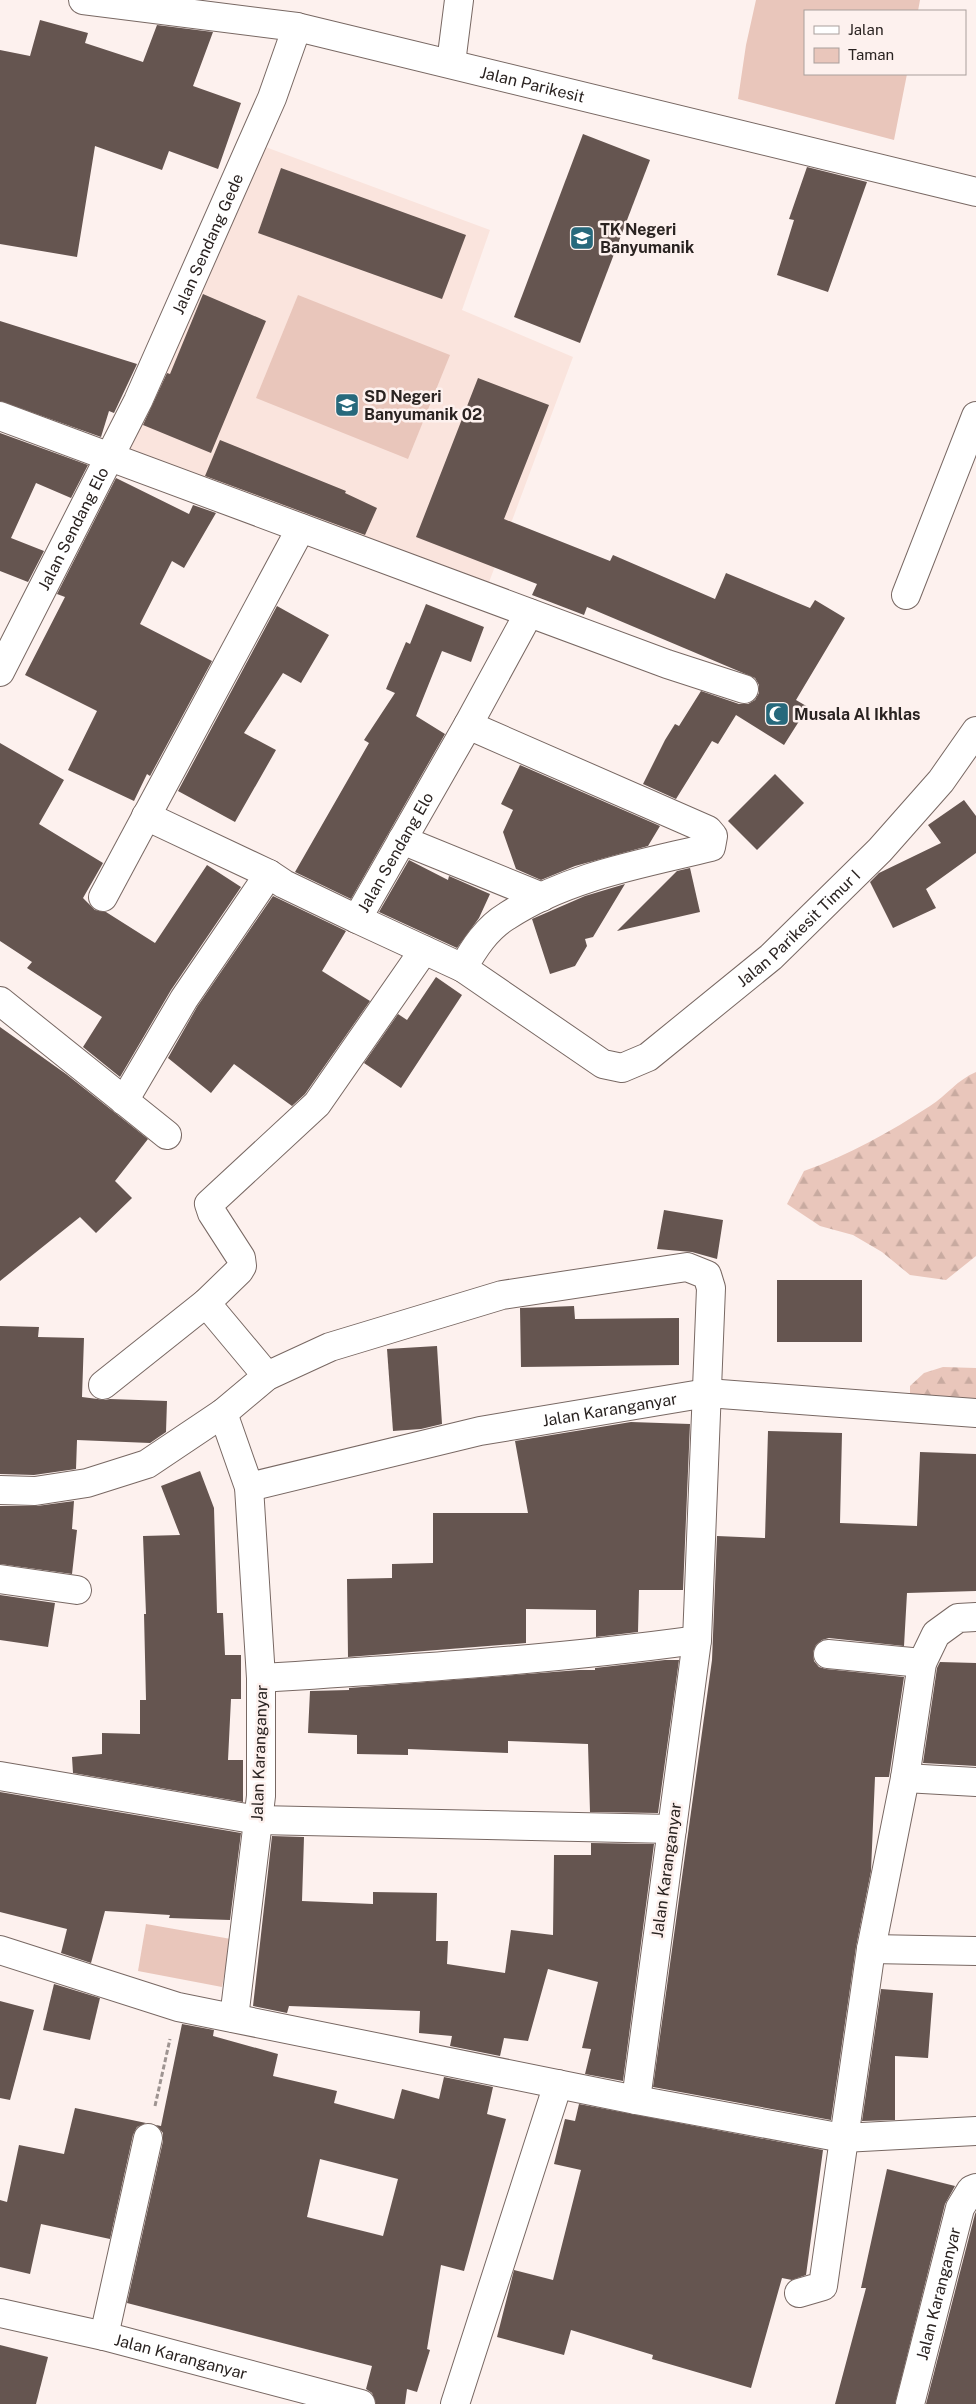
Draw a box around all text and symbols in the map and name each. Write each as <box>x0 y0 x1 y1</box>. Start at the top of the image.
legend <box>804 10 966 75</box>
text: Jalan <box>848 21 884 38</box>
text: Taman <box>848 46 894 63</box>
street label: Jalan Parikesit <box>478 63 587 107</box>
street label: Jalan Sendang Gede <box>169 171 247 317</box>
place label: TK Negeri Banyumanik <box>600 220 694 257</box>
school or university icon: TK Negeri Banyumanik <box>569 225 595 251</box>
place label: SD Negeri Banyumanik 02 <box>364 387 482 424</box>
school or university icon: SD Negeri Banyumanik 02 <box>334 392 360 418</box>
street label: Jalan Sendang Elo <box>34 464 113 593</box>
mosque icon: Musala Al Ikhlas <box>764 701 790 727</box>
place label: Musala Al Ikhlas <box>794 705 920 724</box>
street label: Jalan Sendang Elo <box>354 789 438 916</box>
street label: Jalan Parikesit Timur I <box>733 866 864 991</box>
street label: Jalan Karanganyar <box>541 1389 679 1430</box>
street label: Jalan Karanganyar <box>248 1684 271 1822</box>
street label: Jalan Karanganyar <box>648 1801 685 1939</box>
street label: Jalan Karanganyar <box>913 2225 965 2362</box>
street label: Jalan Karanganyar <box>112 2330 249 2383</box>

